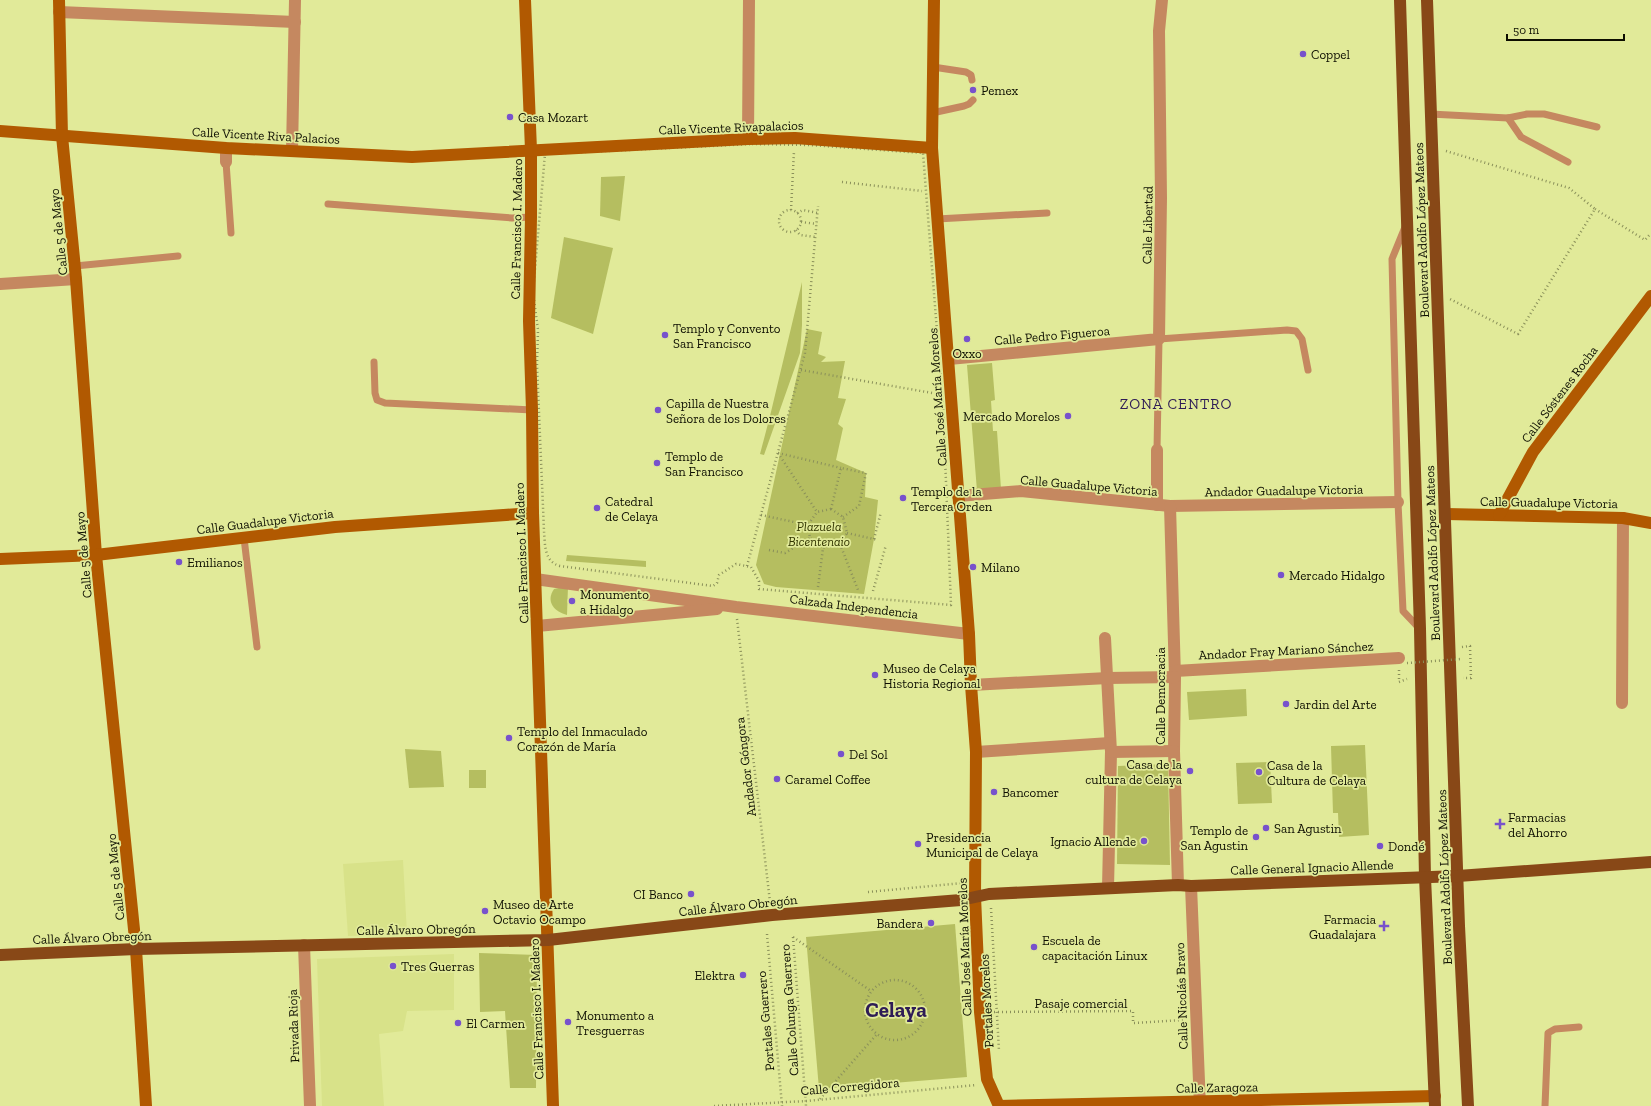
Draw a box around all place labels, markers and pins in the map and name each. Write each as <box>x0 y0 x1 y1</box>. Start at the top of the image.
place label: Coppel <box>1311 47 1350 62</box>
marker: Coppel <box>1298 49 1308 59</box>
place label: Pemex <box>981 83 1018 98</box>
marker: Pemex <box>968 85 978 95</box>
place label: Casa Mozart <box>518 110 588 125</box>
marker: Casa Mozart <box>505 112 515 122</box>
place label: Templo y Convento San Francisco <box>673 321 781 351</box>
marker: Templo y Convento San Francisco <box>660 330 670 340</box>
marker: Oxxo <box>962 334 972 344</box>
place label: Oxxo <box>952 346 982 361</box>
place label: Capilla de Nuestra Señora de los Dolores <box>666 396 786 426</box>
marker: Capilla de Nuestra Señora de los Dolores <box>653 405 663 415</box>
place label: Mercado Morelos <box>963 409 1060 424</box>
marker: Mercado Morelos <box>1063 411 1073 421</box>
place label: Templo de San Francisco <box>665 449 743 479</box>
marker: Templo de San Francisco <box>652 458 662 468</box>
place label: Templo de la Tercera Orden <box>911 484 993 514</box>
marker: Templo de la Tercera Orden <box>898 493 908 503</box>
place label: Catedral de Celaya <box>605 494 659 524</box>
marker: Catedral de Celaya <box>592 503 602 513</box>
place label: Emilianos <box>187 555 243 570</box>
marker: Emilianos <box>174 557 184 567</box>
place label: Milano <box>981 560 1020 575</box>
marker: Milano <box>968 562 978 572</box>
place label: Mercado Hidalgo <box>1289 568 1385 583</box>
marker: Mercado Hidalgo <box>1276 570 1286 580</box>
place label: Monumento a Hidalgo <box>580 587 649 617</box>
marker: Monumento a Hidalgo <box>567 596 577 606</box>
place label: Museo de Celaya Historia Regional <box>883 661 981 691</box>
marker: Museo de Celaya Historia Regional <box>870 670 880 680</box>
place label: Jardin del Arte <box>1294 697 1377 712</box>
marker: Jardin del Arte <box>1281 699 1291 709</box>
place label: Templo del Inmaculado Corazón de María <box>517 724 648 754</box>
marker: Templo del Inmaculado Corazón de María <box>504 733 514 743</box>
place label: Del Sol <box>849 747 888 762</box>
marker: Del Sol <box>836 749 846 759</box>
place label: Casa de la cultura de Celaya <box>1085 757 1183 787</box>
place label: Casa de la Cultura de Celaya <box>1267 758 1367 788</box>
marker: Casa de la cultura de Celaya <box>1185 766 1195 776</box>
marker: Casa de la Cultura de Celaya <box>1254 767 1264 777</box>
place label: Caramel Coffee <box>785 772 870 787</box>
marker: Caramel Coffee <box>772 774 782 784</box>
place label: Bancomer <box>1002 785 1059 800</box>
marker: Bancomer <box>989 787 999 797</box>
place label: Farmacias del Ahorro <box>1508 810 1568 840</box>
marker: Farmacias del Ahorro <box>1495 819 1505 829</box>
place label: San Agustin <box>1274 821 1342 836</box>
place label: Templo de San Agustin <box>1181 823 1249 853</box>
marker: San Agustin <box>1261 823 1271 833</box>
place label: Presidencia Municipal de Celaya <box>926 830 1039 860</box>
marker: Templo de San Agustin <box>1251 832 1261 842</box>
place label: Ignacio Allende <box>1050 834 1136 849</box>
marker: Ignacio Allende <box>1139 836 1149 846</box>
marker: Presidencia Municipal de Celaya <box>913 839 923 849</box>
place label: Dondé <box>1388 839 1425 854</box>
marker: Dondé <box>1375 841 1385 851</box>
place label: CI Banco <box>633 887 683 902</box>
marker: CI Banco <box>686 889 696 899</box>
place label: Museo de Arte Octavio Ocampo <box>493 897 586 927</box>
marker: Museo de Arte Octavio Ocampo <box>480 906 490 916</box>
place label: Farmacia Guadalajara <box>1309 912 1377 943</box>
place label: Bandera <box>876 916 924 931</box>
marker: Bandera <box>926 918 936 928</box>
marker: Farmacia Guadalajara <box>1379 921 1389 931</box>
place label: Escuela de capacitación Linux <box>1042 933 1148 963</box>
marker: Escuela de capacitación Linux <box>1029 942 1039 952</box>
place label: Tres Guerras <box>401 959 475 974</box>
marker: Tres Guerras <box>388 961 398 971</box>
place label: Elektra <box>694 968 736 983</box>
marker: Elektra <box>738 970 748 980</box>
place label: Monumento a Tresguerras <box>576 1008 655 1038</box>
place label: El Carmen <box>466 1016 526 1031</box>
marker: Monumento a Tresguerras <box>563 1017 573 1027</box>
marker: El Carmen <box>453 1018 463 1028</box>

